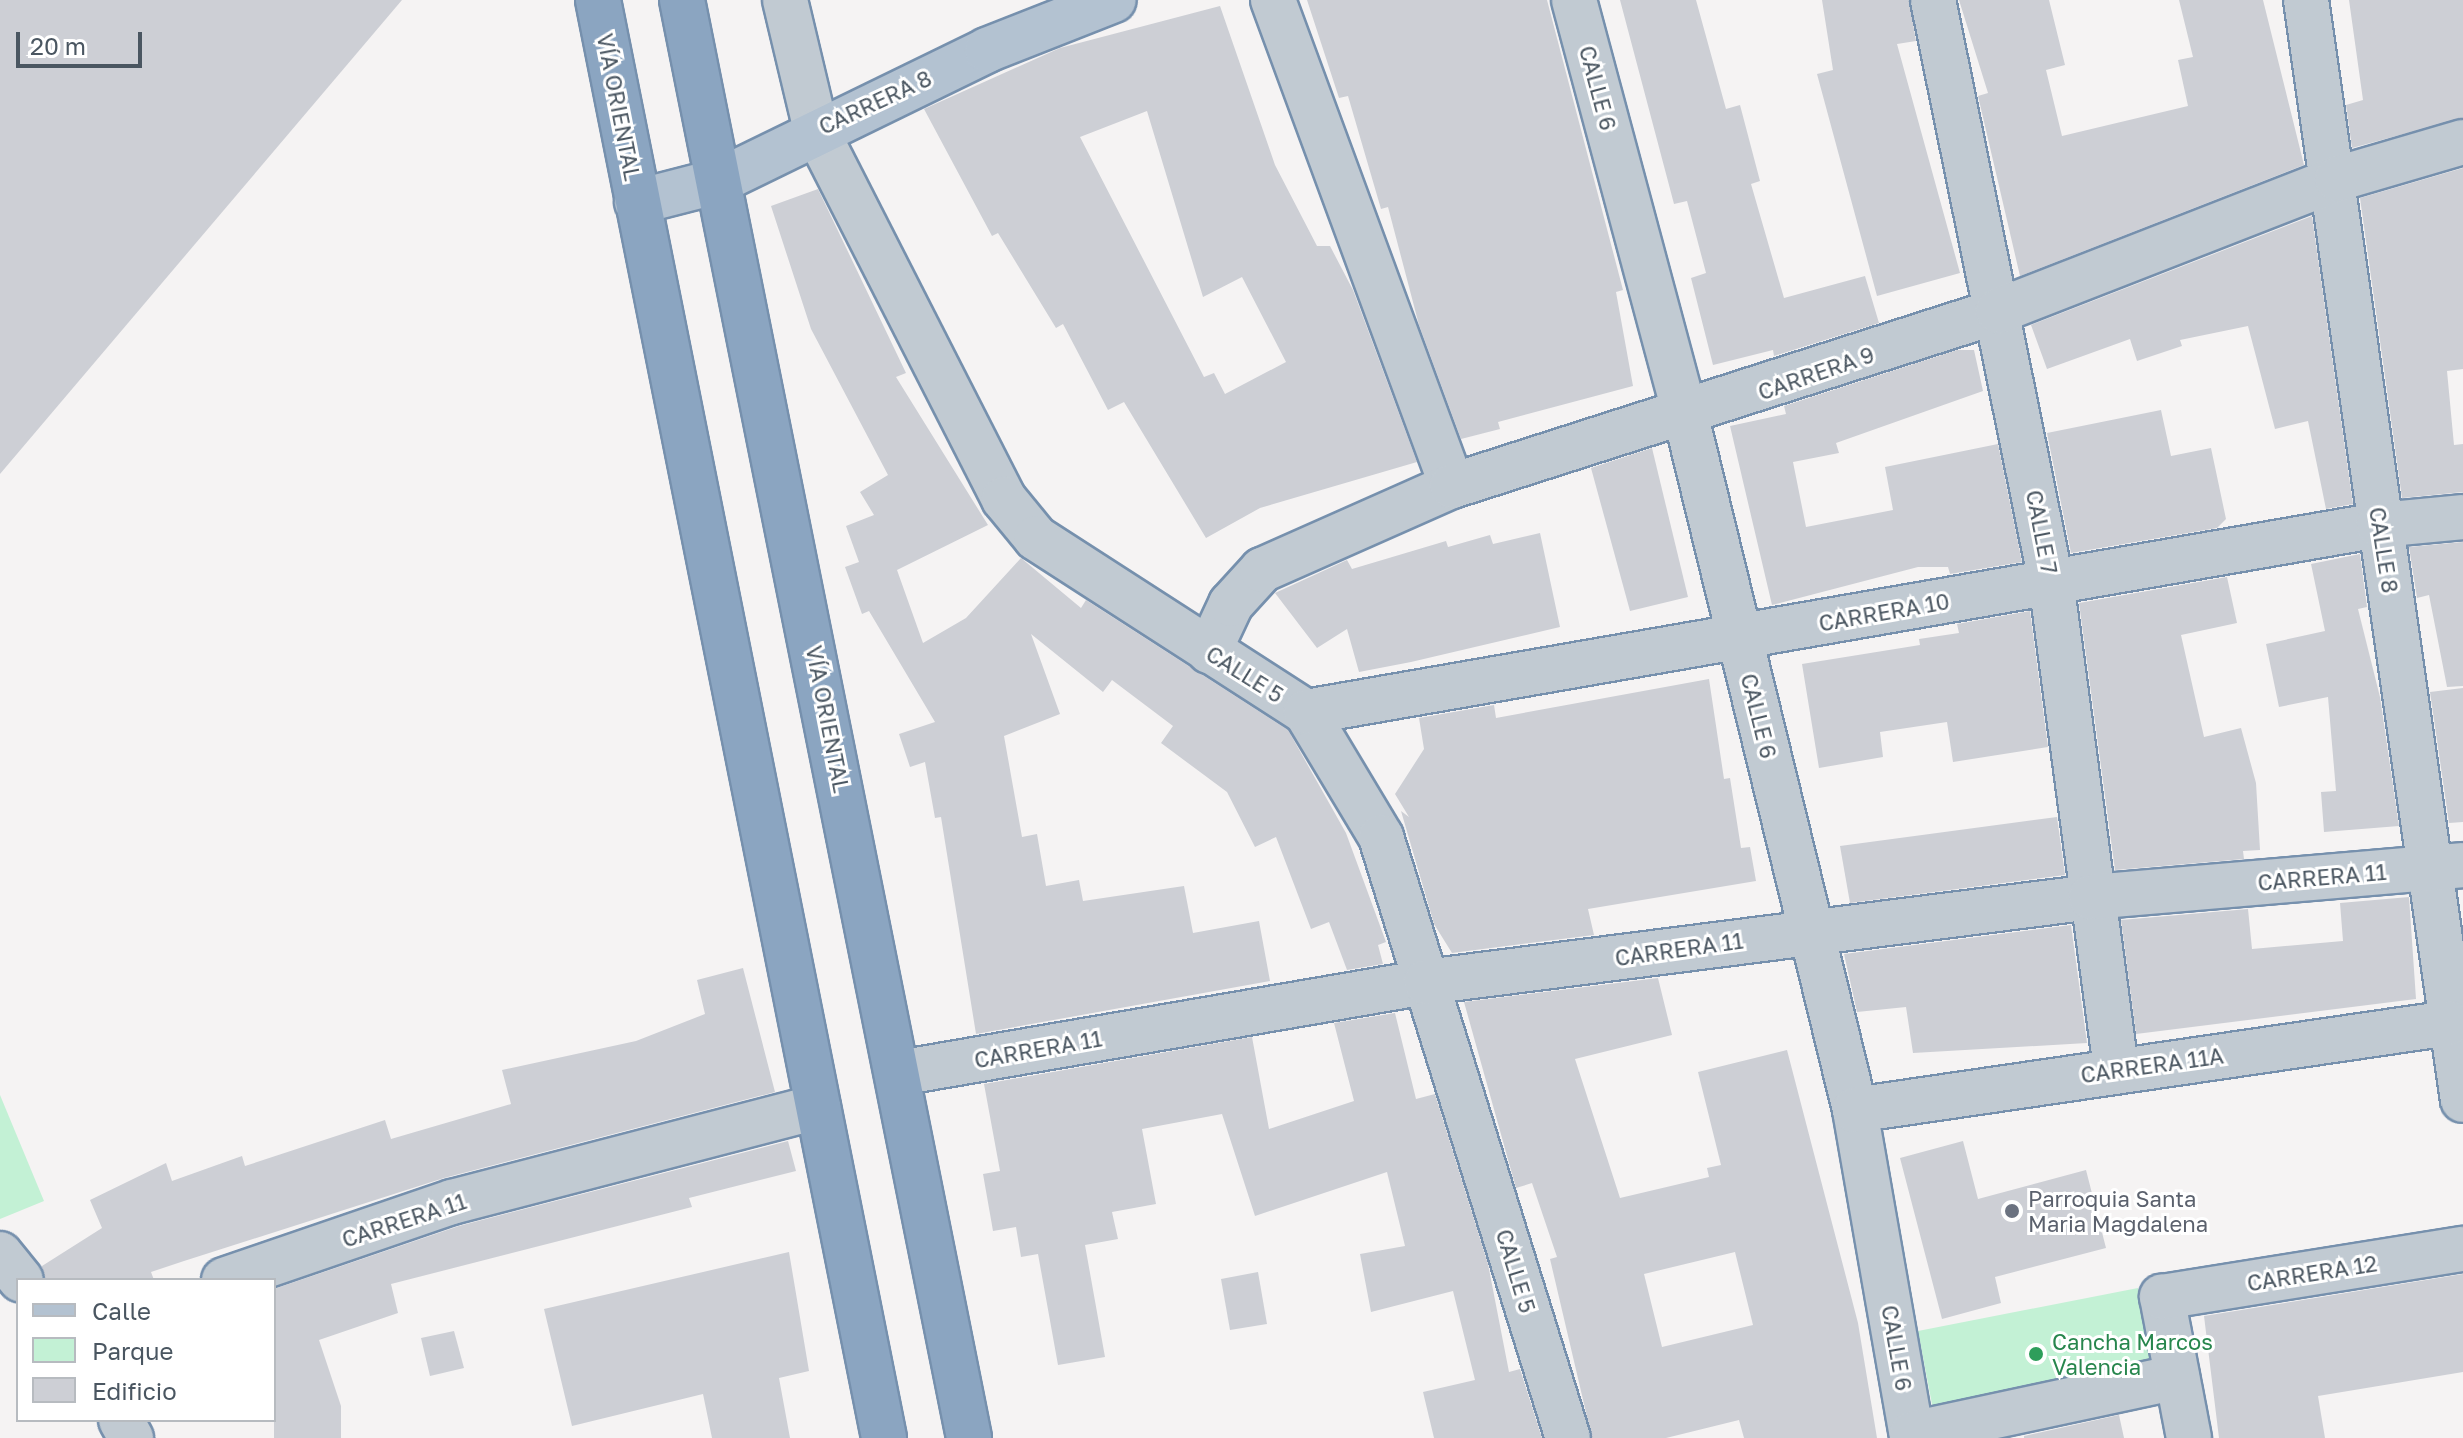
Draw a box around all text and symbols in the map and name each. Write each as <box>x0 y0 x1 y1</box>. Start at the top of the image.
scale bar <box>20 16 146 66</box>
text: 20 m <box>30 31 86 60</box>
street label: VÍA ORIENTAL <box>592 31 646 183</box>
street label: CALLE 6 <box>1574 43 1622 133</box>
street label: CARRERA 8 <box>814 64 936 140</box>
street label: CARRERA 9 <box>1754 341 1878 405</box>
street label: CALLE 7 <box>2021 488 2063 576</box>
street label: CALLE 8 <box>2364 505 2404 595</box>
street label: CARRERA 10 <box>1817 588 1951 636</box>
street label: CALLE 5 <box>1202 640 1288 708</box>
street label: VÍA ORIENTAL <box>801 643 855 795</box>
street label: CALLE 6 <box>1736 671 1782 761</box>
street label: CARRERA 11 <box>2257 858 2387 896</box>
street label: CARRERA 11 <box>1613 927 1745 971</box>
street label: CARRERA 11 <box>972 1025 1104 1073</box>
street label: CARRERA 11A <box>2079 1042 2225 1088</box>
place label: Parroquia Santa Maria Magdalena <box>2028 1185 2208 1236</box>
street label: CARRERA 11 <box>339 1187 469 1253</box>
marker: Parroquia Santa Maria Magdalena <box>2003 1202 2021 1220</box>
street label: CALLE 5 <box>1491 1226 1541 1316</box>
street label: CARRERA 12 <box>2245 1250 2379 1296</box>
legend <box>16 1278 276 1422</box>
text: Calle <box>92 1296 151 1325</box>
street label: CALLE 6 <box>1876 1303 1918 1393</box>
place label: Cancha Marcos Valencia <box>2052 1328 2213 1380</box>
text: Parque <box>92 1336 173 1365</box>
marker: Cancha Marcos Valencia <box>2027 1345 2045 1363</box>
text: Edificio <box>92 1376 177 1405</box>

